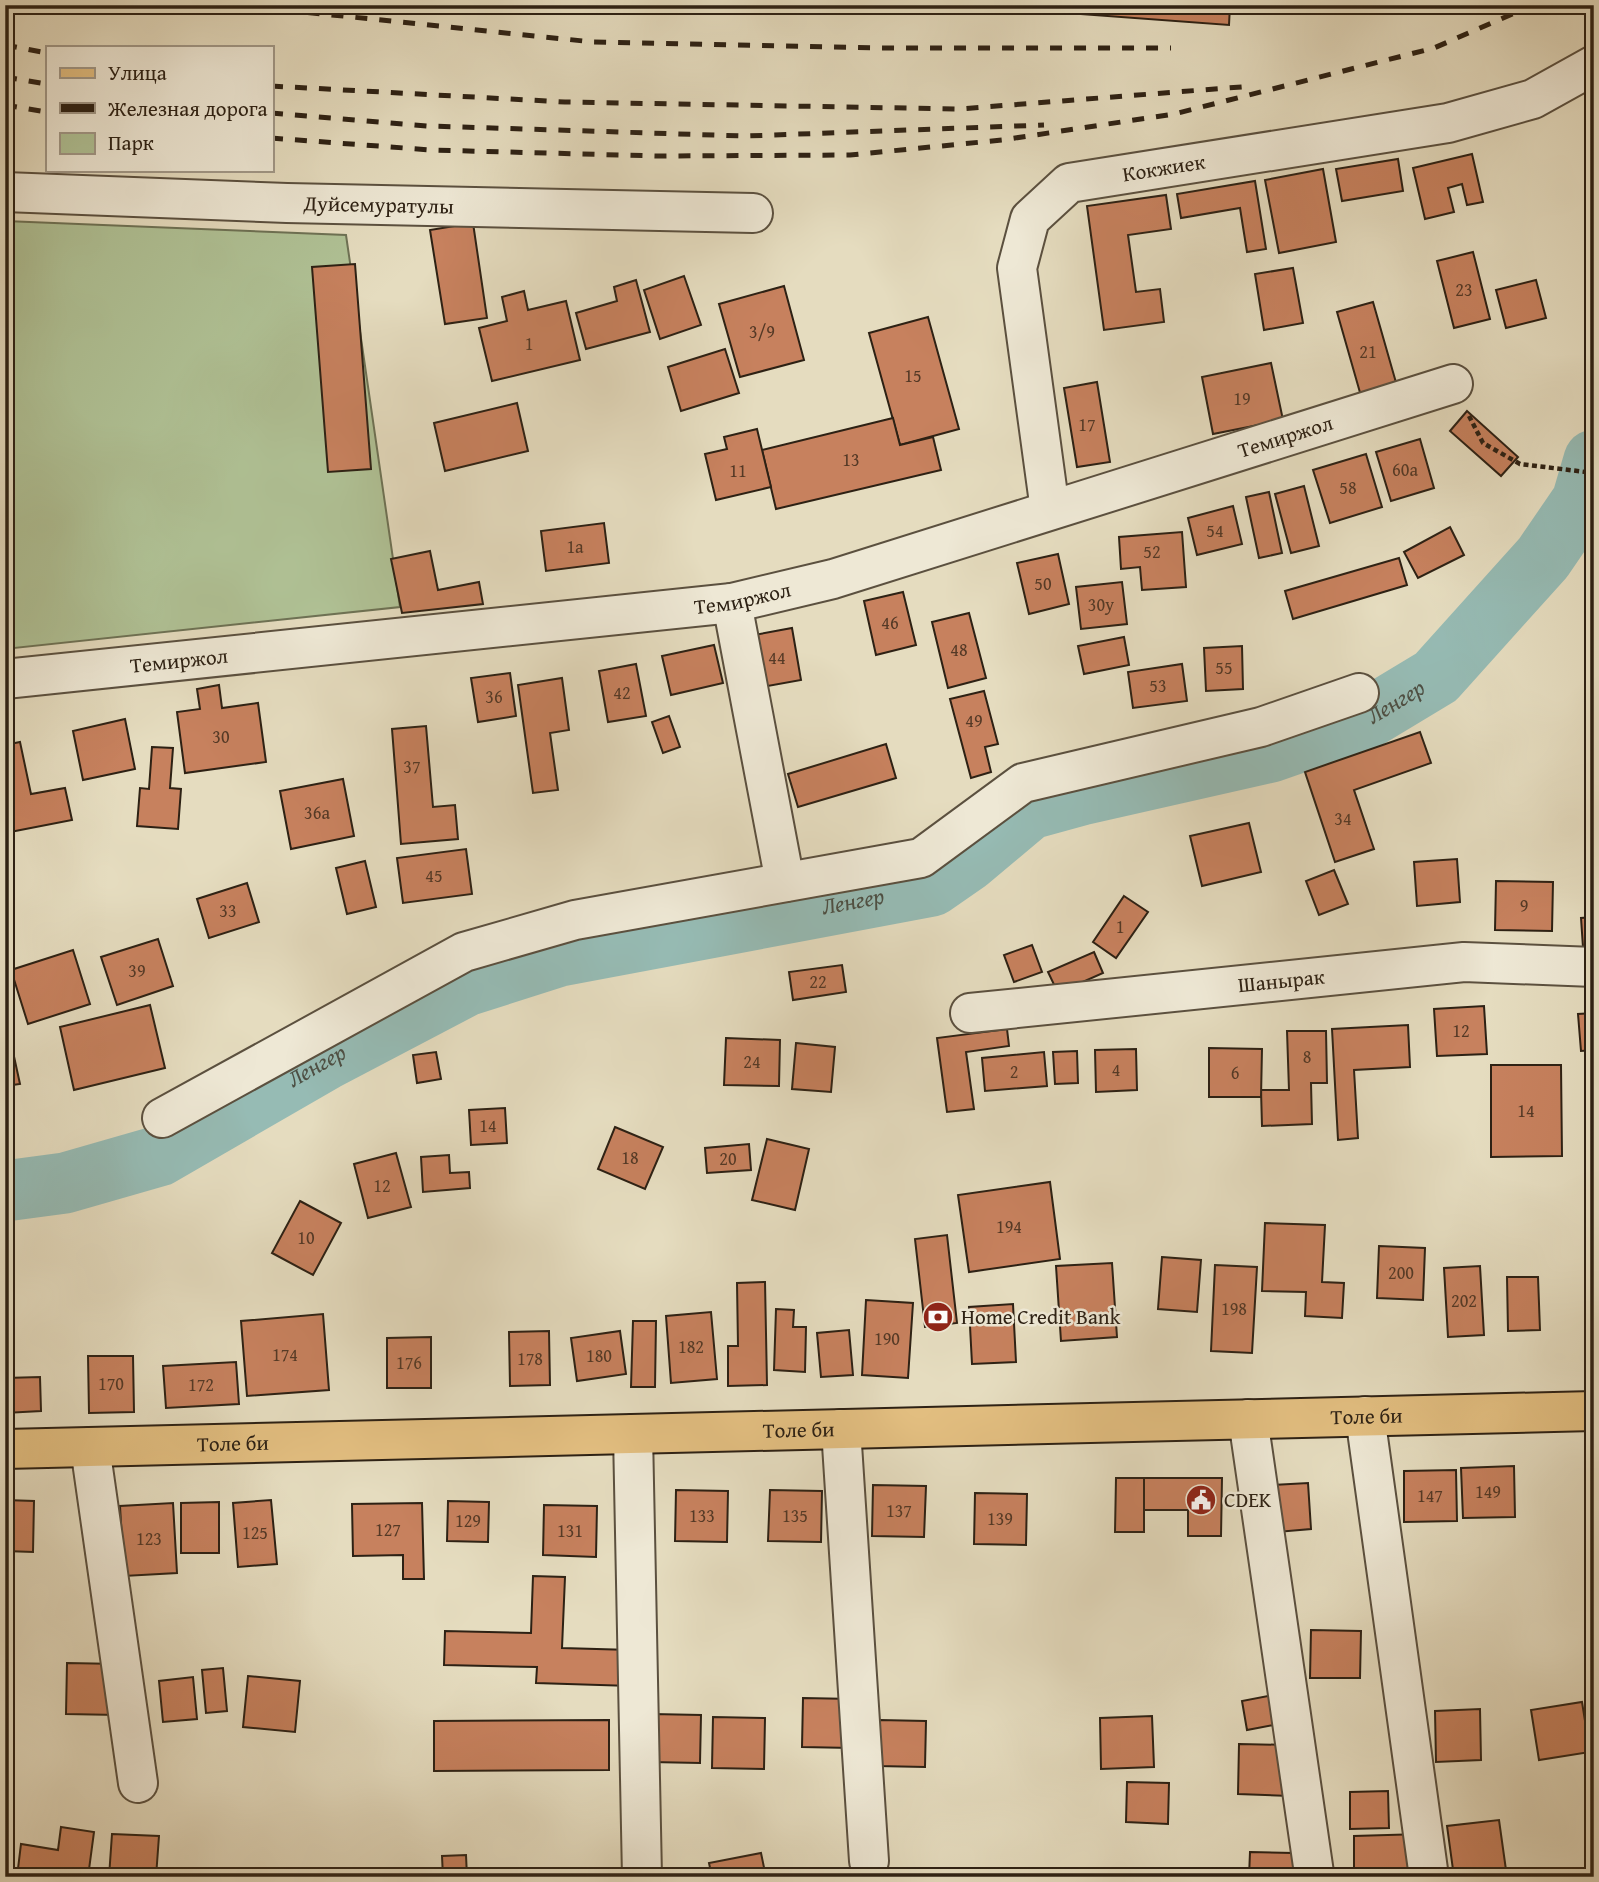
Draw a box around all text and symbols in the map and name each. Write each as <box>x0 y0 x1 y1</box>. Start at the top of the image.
legend <box>46 46 273 172</box>
text: Улица <box>108 57 167 88</box>
text: Железная дорога <box>107 93 268 124</box>
text: Парк <box>108 127 154 158</box>
street label: Кокжиек <box>1120 146 1207 189</box>
street label: Дуйсемуратулы <box>302 187 454 222</box>
house number: 23 <box>1455 276 1473 303</box>
house number: 3/9 <box>749 318 775 345</box>
house number: 1 <box>525 330 533 357</box>
house number: 21 <box>1359 338 1377 365</box>
house number: 15 <box>904 362 922 389</box>
house number: 19 <box>1233 385 1251 412</box>
street label: Темиржол <box>1234 407 1337 466</box>
house number: 17 <box>1078 411 1096 438</box>
house number: 13 <box>842 446 860 473</box>
house number: 60а <box>1392 456 1418 483</box>
house number: 11 <box>729 457 747 484</box>
house number: 58 <box>1339 474 1357 501</box>
house number: 54 <box>1206 517 1224 544</box>
house number: 1а <box>566 533 584 560</box>
house number: 52 <box>1143 538 1161 565</box>
house number: 50 <box>1034 570 1052 597</box>
street label: Темиржол <box>692 573 794 622</box>
house number: 30у <box>1088 591 1114 618</box>
house number: 46 <box>881 609 899 636</box>
house number: 48 <box>950 636 968 663</box>
street label: Темиржол <box>129 640 230 681</box>
house number: 44 <box>768 644 786 671</box>
house number: 55 <box>1215 654 1233 681</box>
water label: Ленгер <box>1360 670 1431 731</box>
house number: 53 <box>1149 672 1167 699</box>
house number: 42 <box>613 679 631 706</box>
house number: 36 <box>485 683 503 710</box>
house number: 49 <box>965 707 983 734</box>
house number: 30 <box>212 723 230 750</box>
house number: 37 <box>403 753 421 780</box>
house number: 36а <box>304 799 330 826</box>
house number: 34 <box>1334 805 1352 832</box>
house number: 45 <box>425 862 443 889</box>
water label: Ленгер <box>819 878 887 922</box>
house number: 9 <box>1520 892 1528 919</box>
house number: 33 <box>219 897 237 924</box>
house number: 1 <box>1116 913 1124 940</box>
house number: 39 <box>128 957 146 984</box>
street label: Шанырак <box>1237 960 1326 1000</box>
house number: 22 <box>809 968 827 995</box>
house number: 12 <box>1452 1017 1470 1044</box>
water label: Ленгер <box>280 1035 351 1095</box>
house number: 8 <box>1303 1043 1311 1070</box>
house number: 24 <box>743 1048 761 1075</box>
house number: 4 <box>1112 1056 1120 1083</box>
house number: 2 <box>1010 1058 1018 1085</box>
house number: 6 <box>1231 1059 1239 1086</box>
house number: 14 <box>1517 1097 1535 1124</box>
house number: 14 <box>479 1112 497 1139</box>
house number: 18 <box>621 1144 639 1171</box>
house number: 20 <box>719 1145 737 1172</box>
house number: 12 <box>373 1172 391 1199</box>
house number: 194 <box>996 1213 1022 1240</box>
house number: 10 <box>297 1224 315 1251</box>
house number: 200 <box>1388 1259 1414 1286</box>
house number: 202 <box>1451 1287 1477 1314</box>
house number: 198 <box>1221 1295 1247 1322</box>
bank icon: Home Credit Bank <box>921 1300 955 1334</box>
place label: Home Credit Bank <box>961 1301 1121 1332</box>
house number: 190 <box>874 1325 900 1352</box>
house number: 182 <box>678 1333 704 1360</box>
house number: 174 <box>272 1341 298 1368</box>
house number: 180 <box>586 1342 612 1369</box>
house number: 178 <box>517 1345 543 1372</box>
house number: 176 <box>396 1349 422 1376</box>
house number: 170 <box>98 1370 124 1397</box>
house number: 172 <box>188 1371 214 1398</box>
street label: Толе би <box>1330 1400 1403 1432</box>
street label: Толе би <box>762 1413 835 1446</box>
street label: Толе би <box>197 1427 269 1459</box>
house number: 149 <box>1475 1478 1501 1505</box>
house number: 147 <box>1417 1482 1443 1509</box>
public building icon: CDEK <box>1184 1483 1218 1517</box>
place label: CDEK <box>1224 1484 1272 1515</box>
house number: 137 <box>886 1497 912 1524</box>
house number: 133 <box>689 1502 715 1529</box>
house number: 135 <box>782 1502 808 1529</box>
house number: 139 <box>987 1505 1013 1532</box>
house number: 129 <box>455 1507 481 1534</box>
house number: 127 <box>375 1516 401 1543</box>
house number: 131 <box>557 1517 583 1544</box>
house number: 125 <box>242 1519 268 1546</box>
house number: 123 <box>136 1525 162 1552</box>

